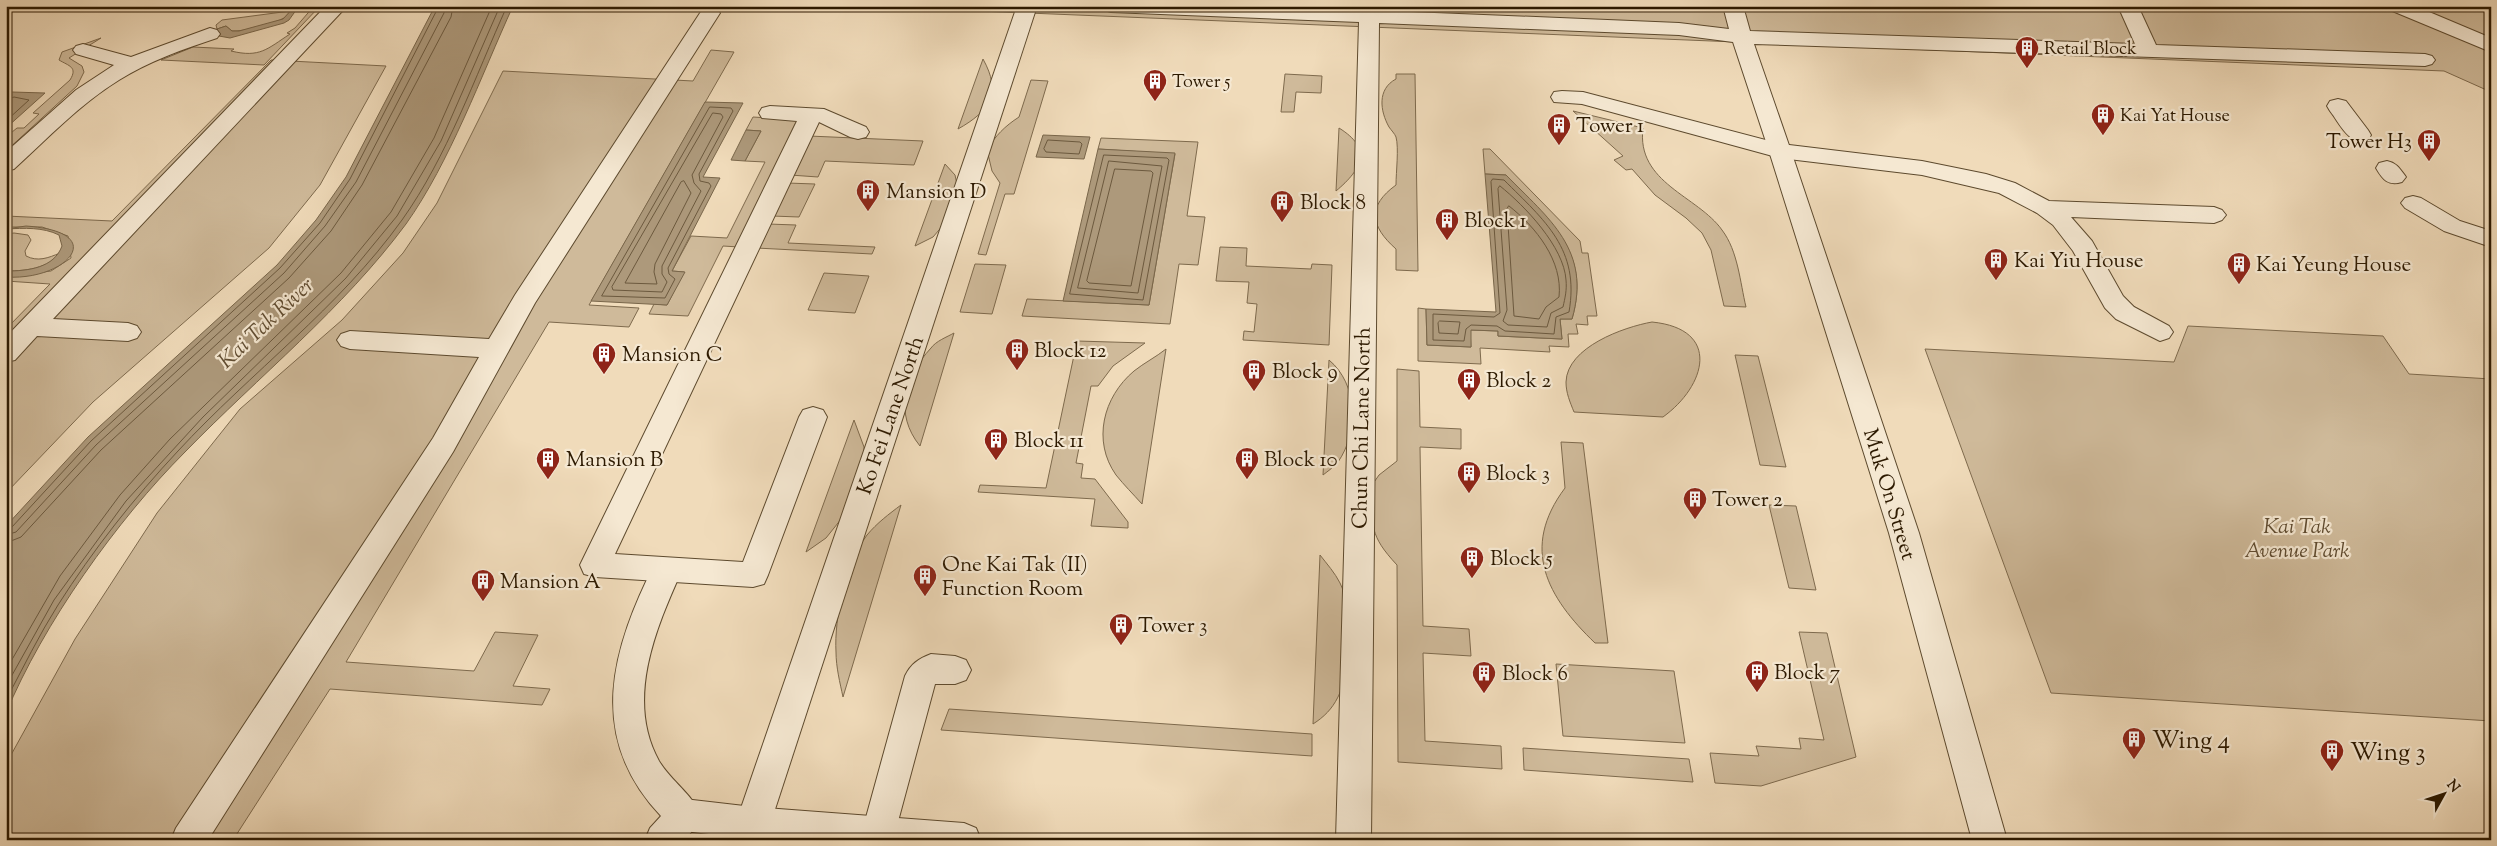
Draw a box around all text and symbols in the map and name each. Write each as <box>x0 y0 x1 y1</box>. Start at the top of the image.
building icon: Retail Block <box>2014 35 2040 69</box>
place label: Retail Block <box>2044 37 2137 63</box>
building icon: Tower 5 <box>1142 68 1168 102</box>
place label: Tower 5 <box>1172 70 1230 96</box>
building icon: Kai Yat House <box>2090 102 2116 136</box>
place label: Kai Yat House <box>2120 104 2230 130</box>
building icon: Tower 1 <box>1546 112 1572 146</box>
place label: Tower 1 <box>1576 112 1644 142</box>
place label: Tower H3 <box>2326 128 2412 158</box>
building icon: Tower H3 <box>2416 128 2442 162</box>
building icon: Mansion D <box>855 178 881 212</box>
place label: Mansion D <box>886 178 987 208</box>
building icon: Block 8 <box>1269 189 1295 223</box>
place label: Block 8 <box>1300 189 1366 219</box>
building icon: Block 1 <box>1434 207 1460 241</box>
place label: Block 1 <box>1464 207 1527 237</box>
building icon: Kai Yiu House <box>1983 247 2009 281</box>
place label: Kai Yiu House <box>2014 247 2144 277</box>
building icon: Kai Yeung House <box>2226 251 2252 285</box>
place label: Kai Yeung House <box>2256 251 2411 281</box>
water label: Kai Tak River <box>212 271 322 377</box>
street label: Chun Chi Lane North <box>1346 327 1380 529</box>
street label: Ko Fei Lane North <box>851 332 933 499</box>
building icon: Block 12 <box>1004 337 1030 371</box>
place label: Block 12 <box>1034 337 1107 367</box>
building icon: Mansion C <box>591 341 617 375</box>
place label: Mansion C <box>622 341 723 371</box>
building icon: Block 9 <box>1241 358 1267 392</box>
place label: Block 9 <box>1272 358 1338 388</box>
building icon: Block 2 <box>1456 367 1482 401</box>
place label: Block 2 <box>1486 367 1552 397</box>
street label: Muk On Street <box>1854 425 1922 564</box>
building icon: Block 11 <box>983 427 1009 461</box>
place label: Block 11 <box>1014 427 1084 457</box>
building icon: Mansion B <box>535 446 561 480</box>
place label: Mansion B <box>566 446 663 476</box>
building icon: Block 10 <box>1234 446 1260 480</box>
place label: Block 10 <box>1264 446 1338 476</box>
building icon: Block 3 <box>1456 460 1482 494</box>
place label: Block 3 <box>1486 460 1550 490</box>
building icon: Tower 2 <box>1682 486 1708 520</box>
place label: Tower 2 <box>1712 486 1783 516</box>
park label: Kai Tak Avenue Park <box>2244 513 2350 567</box>
building icon: Block 5 <box>1459 545 1485 579</box>
place label: Block 5 <box>1490 545 1553 575</box>
place label: One Kai Tak (II) Function Room <box>942 551 1088 605</box>
building icon: One Kai Tak (II) Function Room <box>912 563 938 597</box>
building icon: Mansion A <box>470 568 496 602</box>
place label: Mansion A <box>500 568 601 598</box>
building icon: Tower 3 <box>1108 612 1134 646</box>
place label: Tower 3 <box>1138 612 1208 642</box>
building icon: Block 7 <box>1744 659 1770 693</box>
place label: Block 7 <box>1774 659 1841 689</box>
building icon: Block 6 <box>1471 660 1497 694</box>
place label: Block 6 <box>1502 660 1568 690</box>
place label: Wing 4 <box>2152 724 2230 760</box>
building icon: Wing 4 <box>2121 726 2147 760</box>
place label: Wing 3 <box>2350 736 2426 772</box>
building icon: Wing 3 <box>2319 738 2345 772</box>
north arrow <box>2420 768 2470 818</box>
text: N <box>2441 776 2464 798</box>

